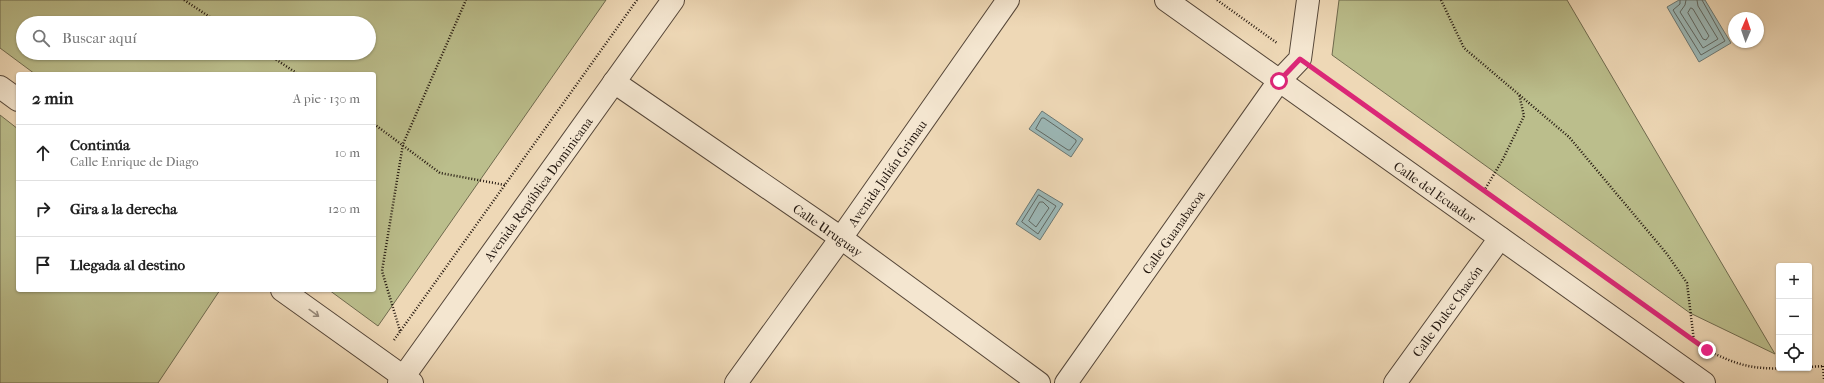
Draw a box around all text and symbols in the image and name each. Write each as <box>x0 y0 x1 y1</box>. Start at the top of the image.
north arrow <box>1728 12 1764 48</box>
search box <box>16 16 376 60</box>
icon: search <box>30 27 52 49</box>
text: Buscar aquí <box>62 29 137 47</box>
route start <box>1270 72 1288 90</box>
text: 2 min <box>32 88 73 108</box>
text: A pie · 130 m <box>293 91 360 106</box>
street label: Avenida República Dominicana <box>481 114 596 265</box>
street label: Avenida Julián Grimau <box>844 117 930 230</box>
text: Continúa <box>70 136 130 154</box>
icon: ahead <box>32 142 54 164</box>
text: 10 m <box>335 145 360 160</box>
text: Calle Enrique de Diago <box>70 154 199 169</box>
street label: Calle del Ecuador <box>1391 158 1479 227</box>
street label: Calle Guanabacoa <box>1139 187 1208 277</box>
icon: right <box>32 198 54 220</box>
text: Gira a la derecha <box>70 200 177 218</box>
text: 120 m <box>328 201 360 216</box>
street label: Calle Uruguay <box>790 201 866 261</box>
icon: arrive <box>32 254 54 276</box>
text: Llegada al destino <box>70 256 185 274</box>
street label: Calle Dulce Chacón <box>1409 263 1486 360</box>
map controls <box>1776 263 1812 371</box>
button: + <box>1776 263 1812 299</box>
button: − <box>1776 299 1812 335</box>
one-way arrow <box>308 309 319 317</box>
button: locate <box>1776 335 1812 371</box>
route end <box>1698 341 1716 359</box>

